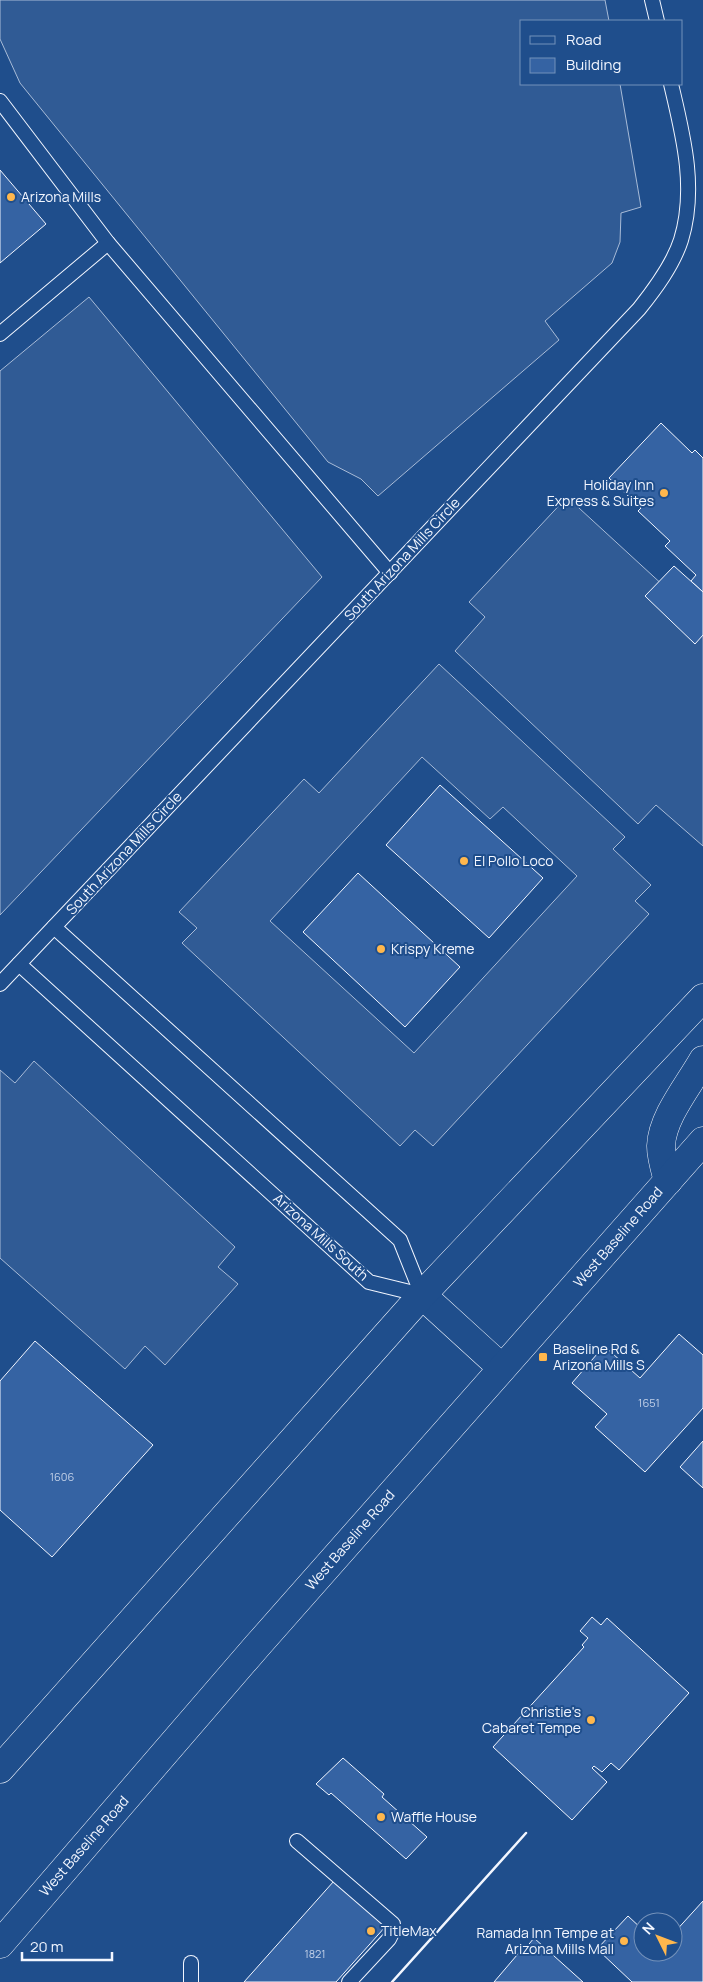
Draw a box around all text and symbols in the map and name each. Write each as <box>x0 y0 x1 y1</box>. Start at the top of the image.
legend <box>520 20 683 85</box>
text: Road <box>566 29 602 50</box>
text: Building <box>566 54 621 75</box>
place label: Arizona Mills <box>21 187 101 206</box>
marker: Arizona Mills <box>5 191 17 203</box>
place label: Holiday Inn Express & Suites <box>547 475 654 510</box>
marker: Holiday Inn Express & Suites <box>658 487 670 499</box>
street label: South Arizona Mills Circle <box>339 493 464 624</box>
street label: South Arizona Mills Circle <box>61 787 186 918</box>
place label: El Pollo Loco <box>474 851 554 870</box>
marker: El Pollo Loco <box>458 855 470 867</box>
place label: Krispy Kreme <box>391 939 474 958</box>
marker: Krispy Kreme <box>375 943 387 955</box>
street label: West Baseline Road <box>569 1182 666 1291</box>
street label: Arizona Mills South <box>270 1189 373 1285</box>
place label: Baseline Rd & Arizona Mills S <box>553 1339 645 1374</box>
marker: Baseline Rd & Arizona Mills S <box>537 1351 549 1363</box>
house number: 1651 <box>638 1395 660 1410</box>
house number: 1606 <box>50 1469 74 1484</box>
street label: West Baseline Road <box>301 1485 398 1594</box>
place label: Christie's Cabaret Tempe <box>482 1702 581 1737</box>
marker: Christie's Cabaret Tempe <box>585 1714 597 1726</box>
street label: West Baseline Road <box>35 1791 132 1900</box>
place label: Waffle House <box>391 1807 477 1826</box>
marker: Waffle House <box>375 1811 387 1823</box>
north arrow <box>633 1912 683 1962</box>
text: N <box>638 1918 658 1938</box>
place label: TitleMax <box>381 1921 437 1940</box>
place label: Ramada Inn Tempe at Arizona Mills Mall <box>476 1923 614 1958</box>
marker: TitleMax <box>365 1925 377 1937</box>
scale bar <box>22 1930 112 1962</box>
marker: Ramada Inn Tempe at Arizona Mills Mall <box>618 1935 630 1947</box>
text: 20 m <box>30 1936 63 1957</box>
house number: 1821 <box>304 1946 326 1961</box>

